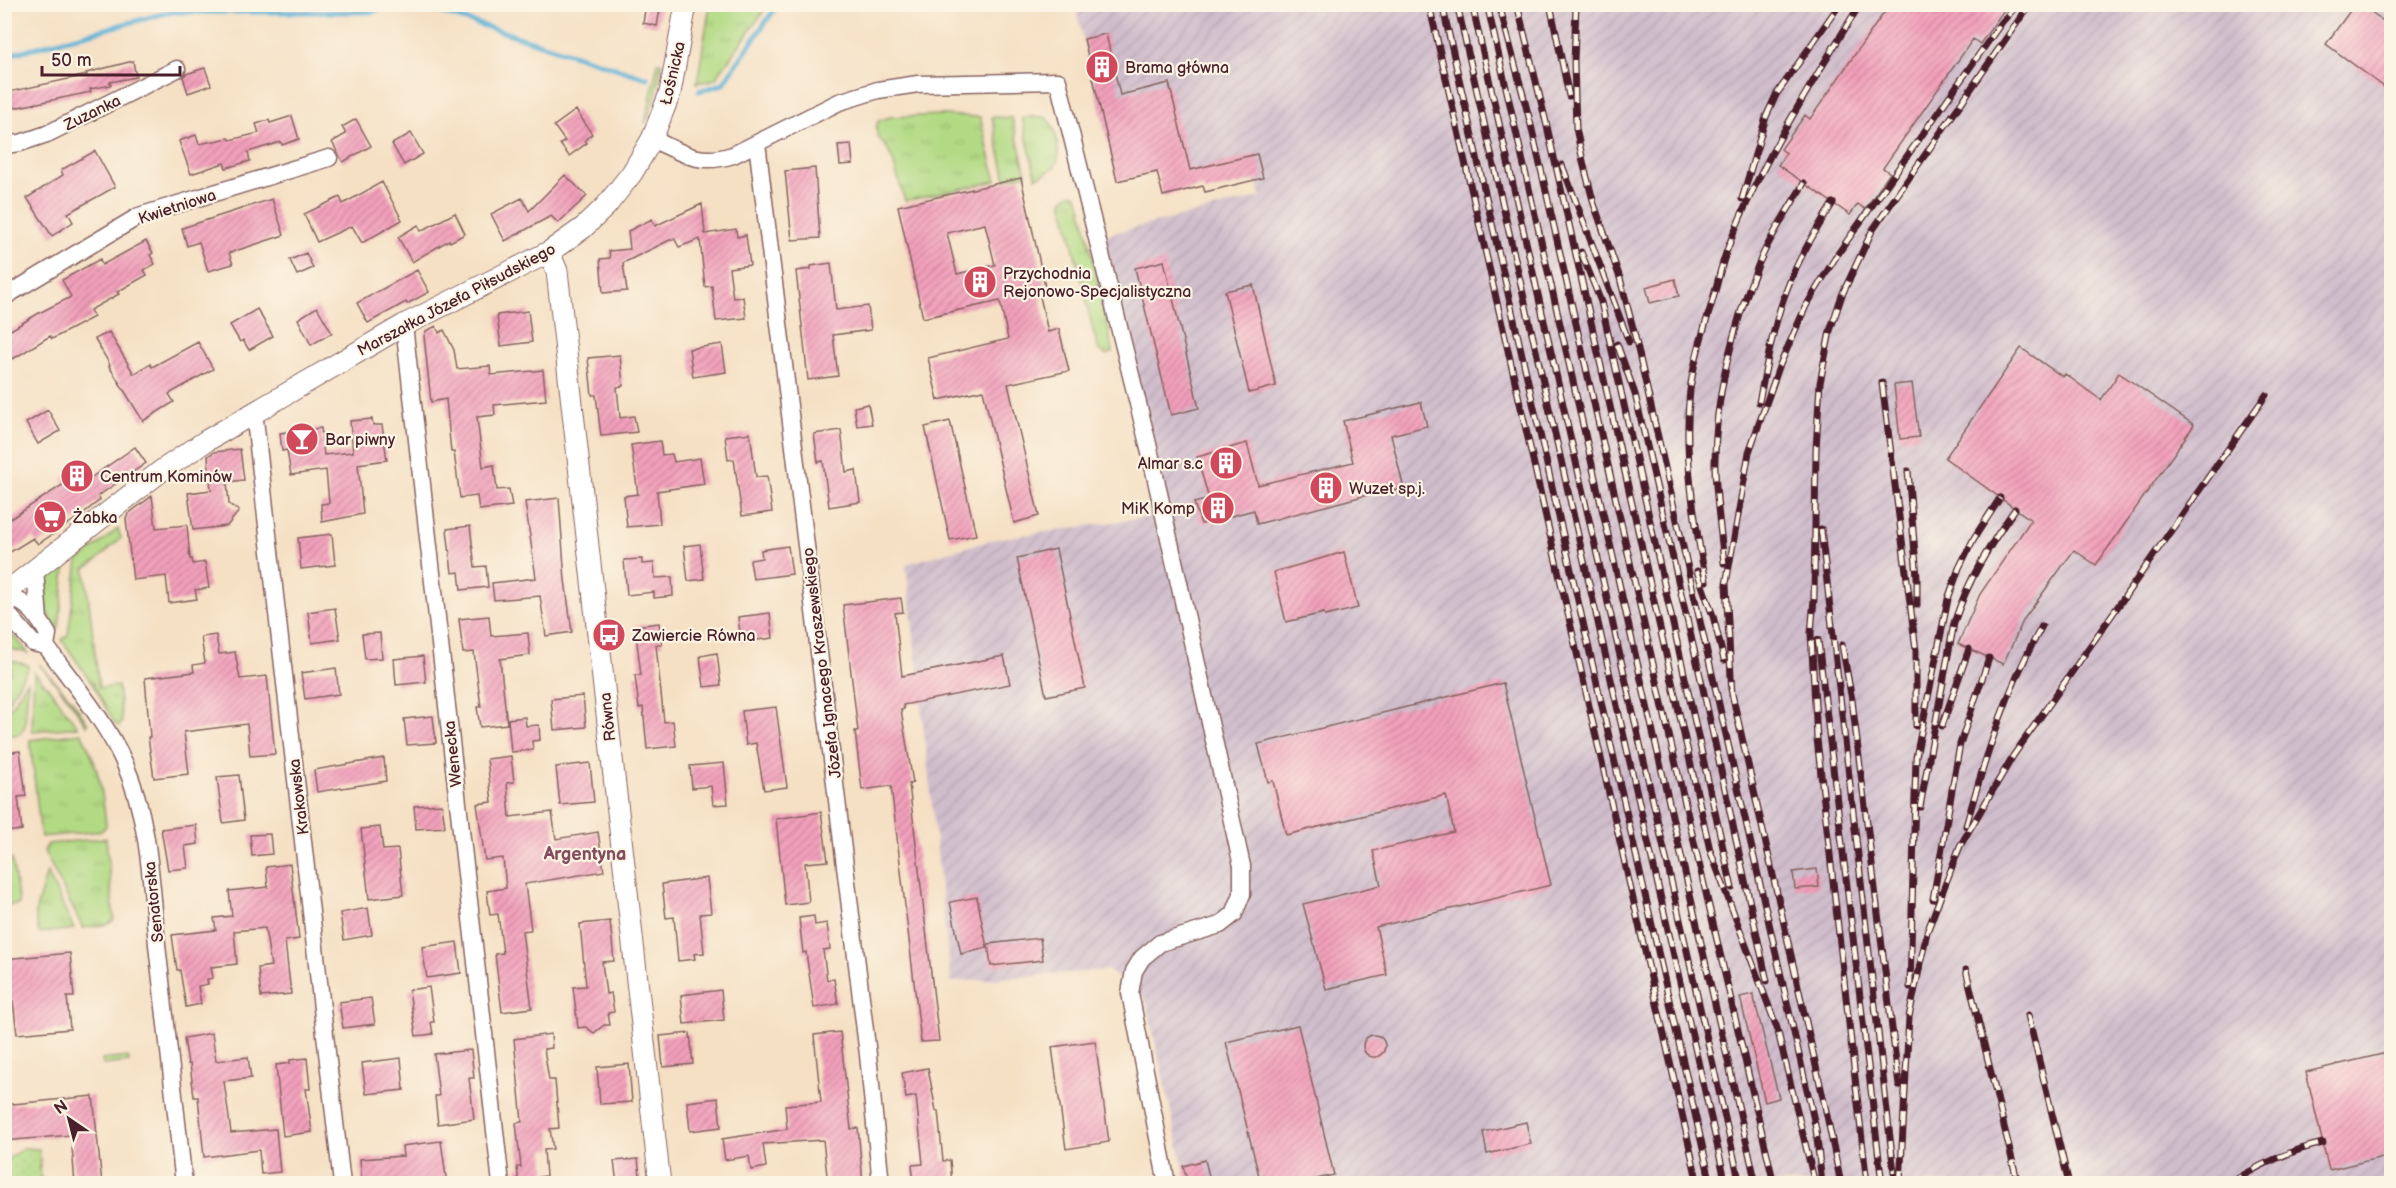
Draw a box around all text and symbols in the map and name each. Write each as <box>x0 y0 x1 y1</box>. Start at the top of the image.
scale bar <box>42 39 180 77</box>
street label: Łośnicka <box>657 40 690 107</box>
building icon: Brama główna <box>1084 49 1120 85</box>
text: 50 m <box>51 50 92 71</box>
place label: Brama główna <box>1125 59 1229 78</box>
street label: Zuzanka <box>60 92 124 136</box>
street label: Kwietniowa <box>136 186 219 229</box>
street label: Marszałka Józefa Piłsudskiego <box>354 240 559 361</box>
building icon: Przychodnia Rejonowo-Specjalistyczna <box>962 264 998 300</box>
place label: Przychodnia Rejonowo-Specjalistyczna <box>1003 265 1191 302</box>
bar icon: Bar piwny <box>284 421 320 457</box>
place label: Bar piwny <box>325 431 396 450</box>
building icon: Almar s.c <box>1208 445 1244 481</box>
place label: Almar s.c <box>1138 455 1203 474</box>
building icon: Centrum Kominów <box>59 458 95 494</box>
place label: Centrum Kominów <box>100 468 232 487</box>
building icon: Wuzet sp.j. <box>1308 470 1344 506</box>
place label: Wuzet sp.j. <box>1349 480 1425 499</box>
building icon: MiK Komp <box>1200 490 1236 526</box>
supermarket icon: Żabka <box>32 499 68 535</box>
place label: MiK Komp <box>1121 500 1195 519</box>
place label: Żabka <box>72 507 118 528</box>
street label: Józefa Ignacego Kraszewskiego <box>799 546 846 779</box>
bus stop icon: Zawiercie Równa <box>591 617 627 653</box>
place label: Zawiercie Równa <box>631 627 756 646</box>
street label: Równa <box>596 691 621 742</box>
street label: Wenecka <box>441 720 466 788</box>
street label: Krakowska <box>285 758 314 836</box>
district label: Argentyna <box>543 844 626 865</box>
street label: Senatorska <box>141 861 168 943</box>
north arrow <box>39 1089 99 1149</box>
text: N <box>51 1097 72 1119</box>

